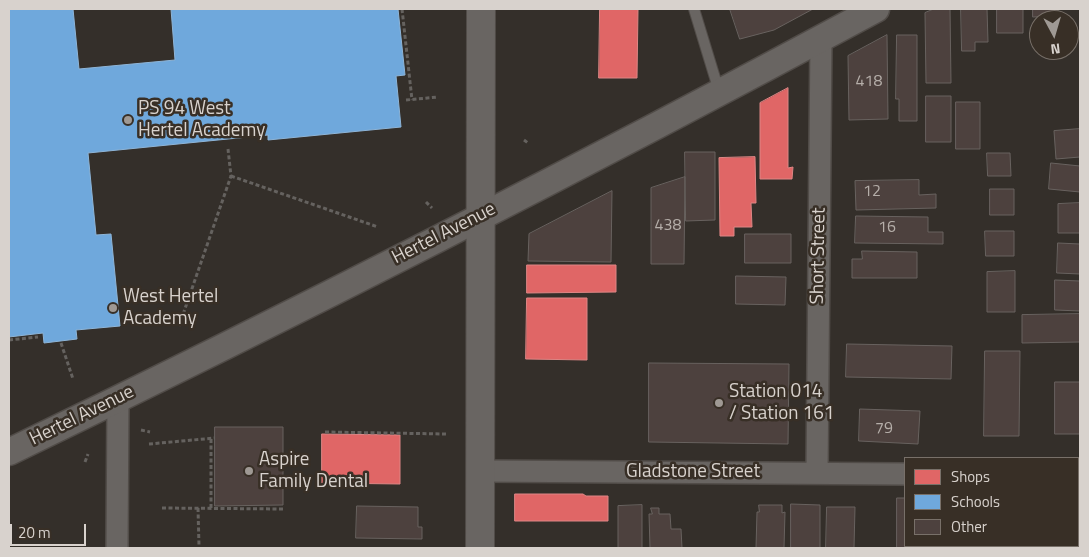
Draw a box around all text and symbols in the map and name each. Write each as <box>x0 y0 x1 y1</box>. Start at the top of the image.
north arrow <box>1029 10 1079 60</box>
text: N <box>1050 38 1061 60</box>
house number: 418 <box>856 72 882 92</box>
place label: PS 94 West Hertel Academy <box>138 98 265 142</box>
marker: PS 94 West Hertel Academy <box>122 114 134 126</box>
house number: 12 <box>863 182 881 202</box>
street label: Hertel Avenue <box>388 198 500 270</box>
street label: Short Street <box>807 207 831 305</box>
house number: 438 <box>655 216 681 236</box>
house number: 16 <box>878 218 896 238</box>
place label: West Hertel Academy <box>123 286 218 330</box>
marker: West Hertel Academy <box>107 302 119 314</box>
street label: Hertel Avenue <box>26 381 138 451</box>
place label: Station 014 / Station 161 <box>729 381 834 425</box>
marker: Station 014 / Station 161 <box>713 397 725 409</box>
house number: 79 <box>875 419 893 439</box>
place label: Aspire Family Dental <box>259 449 368 493</box>
legend <box>904 457 1079 547</box>
street label: Gladstone Street <box>626 461 760 483</box>
marker: Aspire Family Dental <box>243 465 255 477</box>
text: Shops <box>951 465 990 488</box>
text: Schools <box>951 490 1000 513</box>
scale bar <box>12 514 89 546</box>
text: Other <box>951 515 987 538</box>
text: 20 m <box>18 521 51 544</box>

